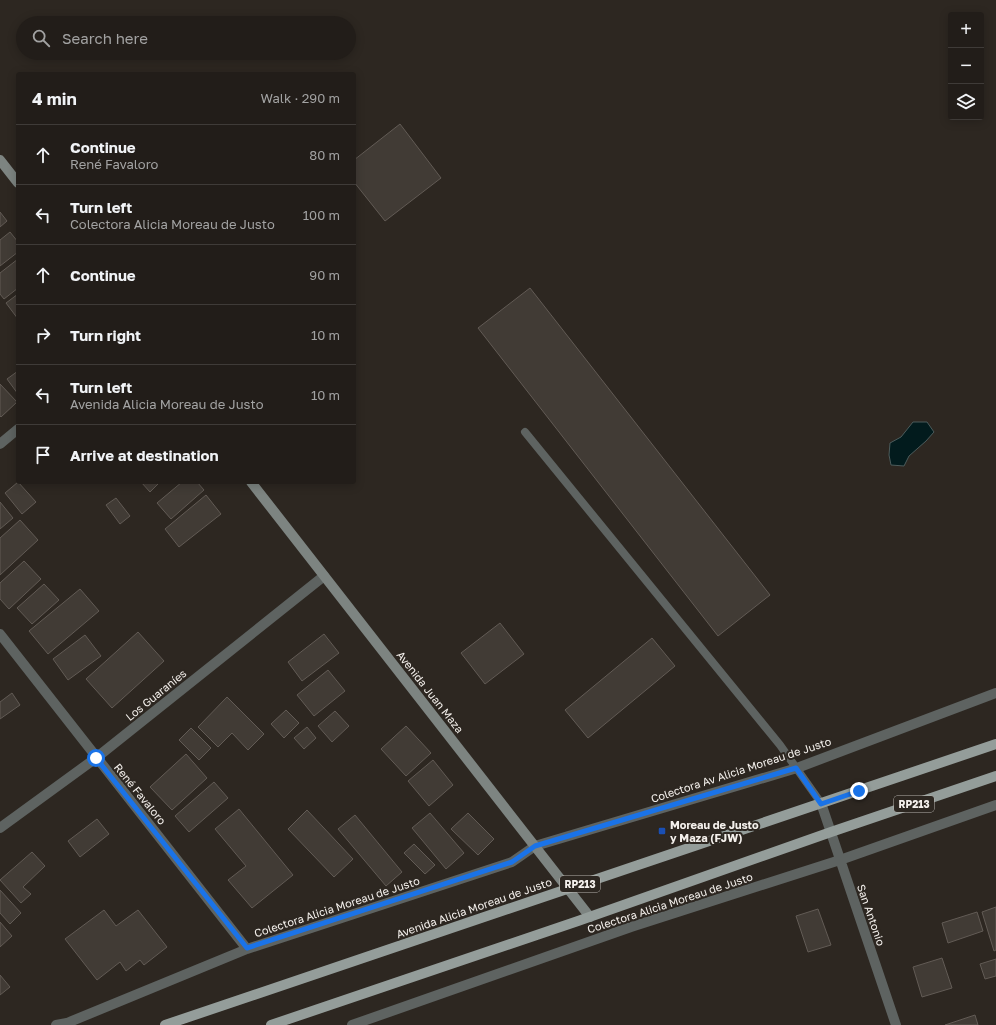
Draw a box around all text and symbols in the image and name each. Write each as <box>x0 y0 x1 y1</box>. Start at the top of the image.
map controls <box>948 12 984 120</box>
button: + <box>948 12 984 48</box>
search box <box>16 16 356 60</box>
icon: search <box>30 27 52 49</box>
text: Search here <box>62 29 148 47</box>
button: − <box>948 48 984 84</box>
button: layers <box>948 84 984 120</box>
text: 4 min <box>32 88 77 109</box>
text: Walk · 290 m <box>261 90 340 106</box>
text: Continue <box>70 138 136 156</box>
icon: ahead <box>32 144 54 166</box>
text: 80 m <box>309 147 340 163</box>
text: René Favaloro <box>70 156 158 172</box>
text: Turn left <box>70 198 132 216</box>
icon: left <box>32 204 54 226</box>
text: 100 m <box>303 207 340 223</box>
text: Colectora Alicia Moreau de Justo <box>70 216 275 232</box>
icon: ahead <box>32 264 54 286</box>
text: Continue <box>70 266 136 284</box>
text: 90 m <box>309 267 340 283</box>
icon: right <box>32 324 54 346</box>
text: Turn right <box>70 326 141 344</box>
text: 10 m <box>311 327 340 343</box>
text: Turn left <box>70 378 132 396</box>
icon: left <box>32 384 54 406</box>
text: 10 m <box>311 387 340 403</box>
text: Avenida Alicia Moreau de Justo <box>70 396 264 412</box>
icon: arrive <box>32 444 54 466</box>
text: Arrive at destination <box>70 446 219 464</box>
street label: Avenida Juan Maza <box>394 648 466 735</box>
street label: Los Guaraníes <box>123 666 189 723</box>
street label: Colectora Av Alicia Moreau de Justo <box>649 734 833 805</box>
route start <box>87 749 105 767</box>
street label: René Favaloro <box>112 761 169 827</box>
route end <box>850 782 868 800</box>
road number: RP213 <box>894 796 934 812</box>
place label: Moreau de Justo y Maza (FJW) <box>670 818 759 844</box>
marker: Moreau de Justo y Maza (FJW) <box>657 826 667 836</box>
street label: Colectora Alicia Moreau de Justo <box>585 869 755 935</box>
street label: Colectora Alicia Moreau de Justo <box>252 873 422 939</box>
street label: Avenida Alicia Moreau de Justo <box>394 875 554 940</box>
road number: RP213 <box>560 876 600 892</box>
street label: San Antonio <box>855 882 888 948</box>

